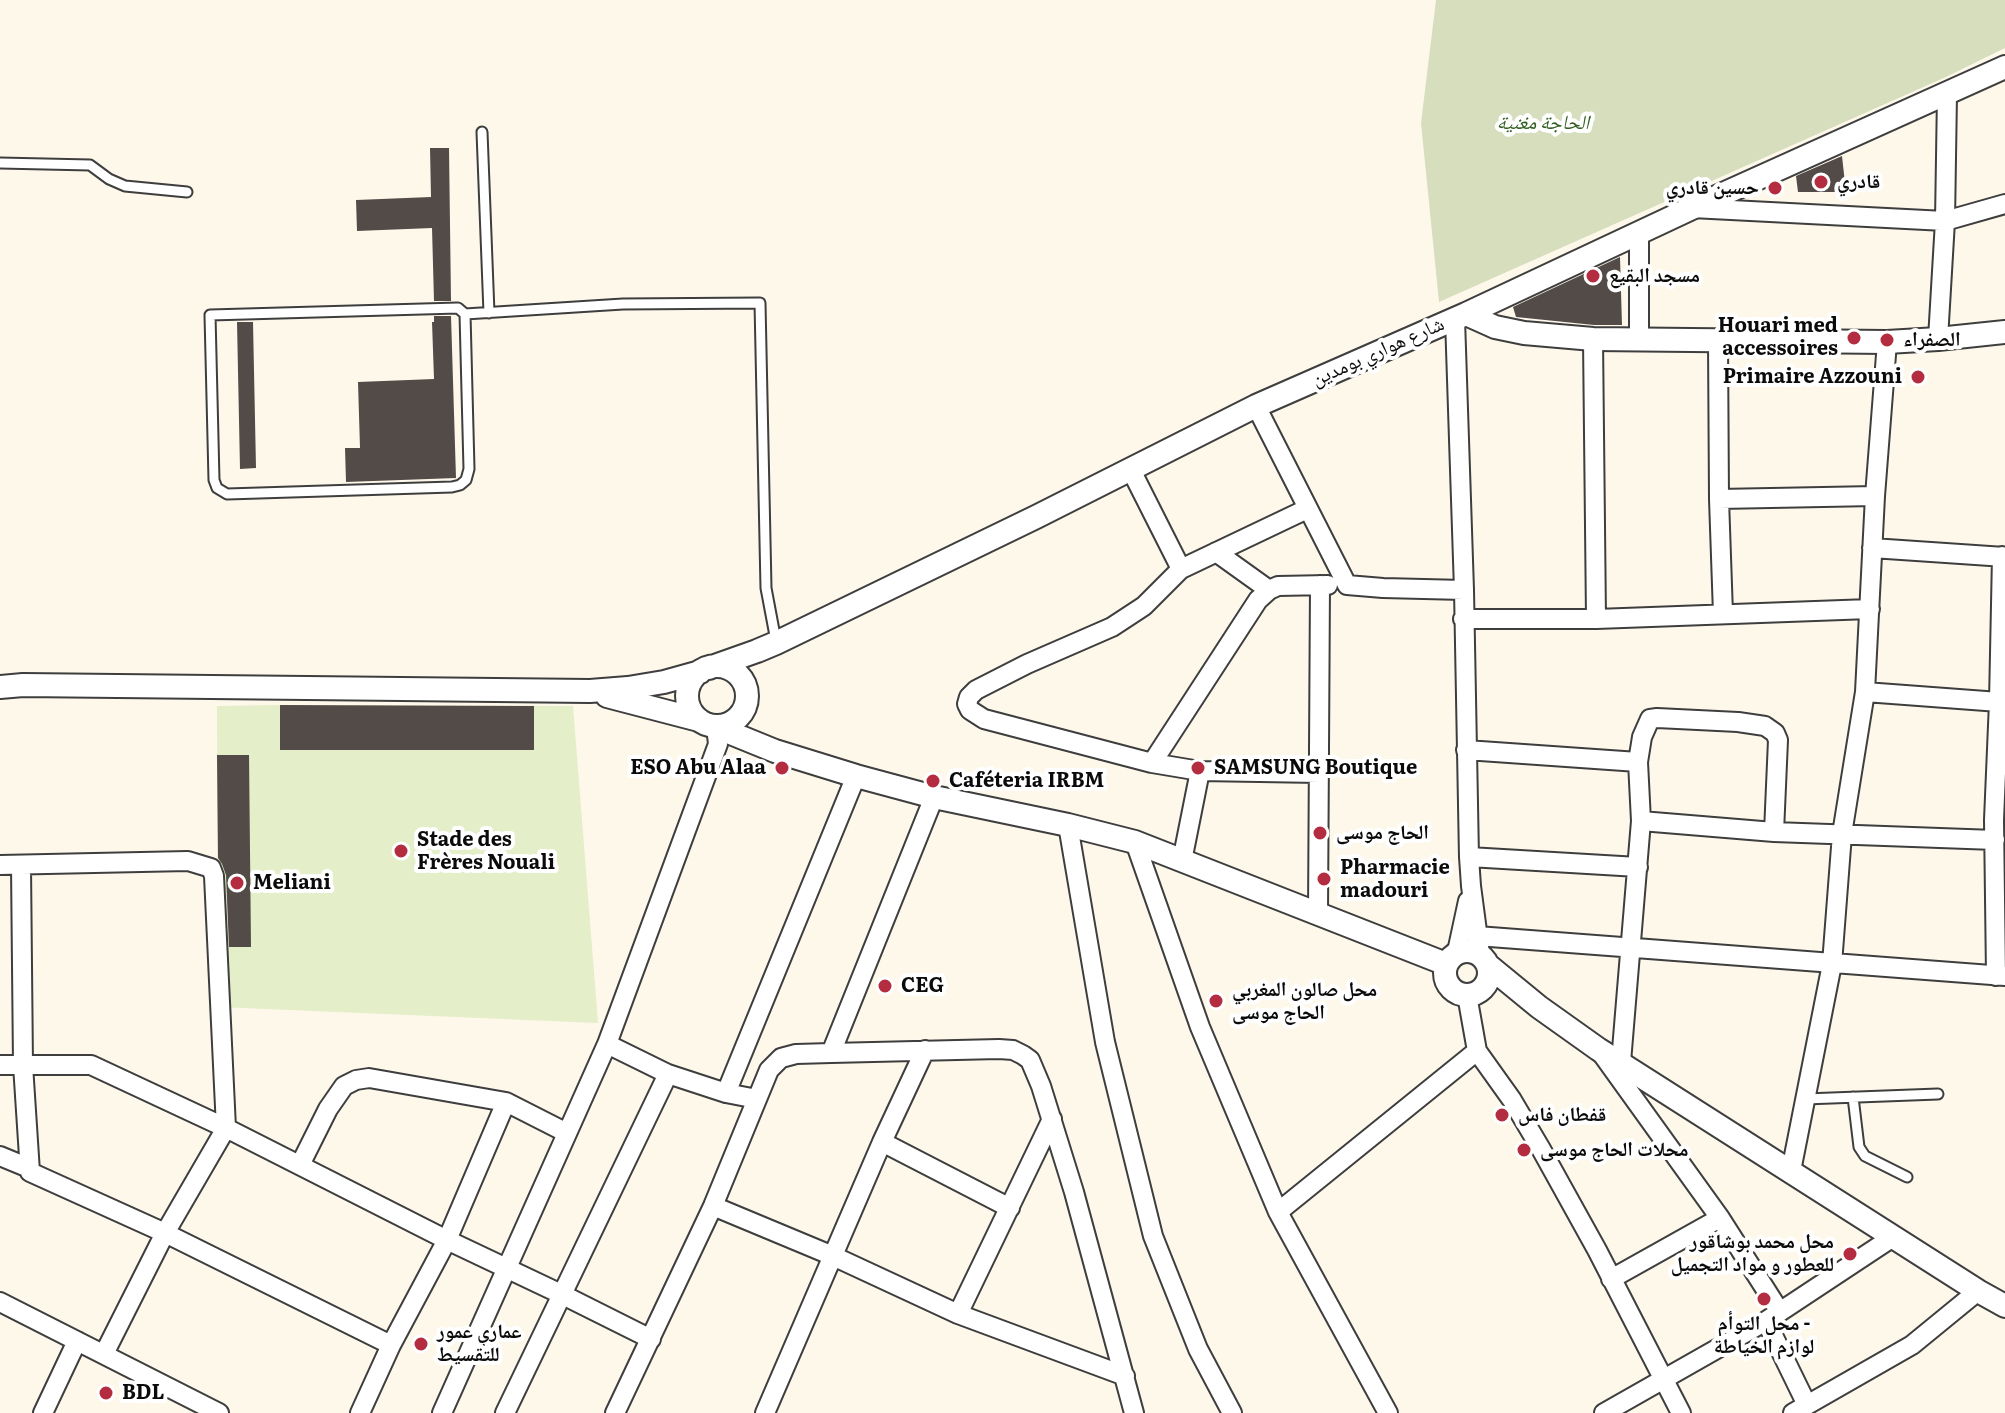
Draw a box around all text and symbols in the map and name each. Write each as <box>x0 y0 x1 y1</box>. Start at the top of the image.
park label: الحاجة مغنية <box>1497 111 1589 135</box>
place label: قادري <box>1837 170 1880 194</box>
marker: قادري <box>1812 173 1830 191</box>
place label: حسين قادري <box>1666 176 1759 200</box>
marker: حسين قادري <box>1766 179 1784 197</box>
place label: مسجد البقيع <box>1609 264 1700 288</box>
marker: مسجد البقيع <box>1584 267 1602 285</box>
street label: شارع هواري بومدين <box>1308 312 1448 392</box>
place label: Houari med accessoires <box>1718 314 1838 361</box>
place label: الصفراء <box>1903 328 1961 352</box>
marker: Houari med accessoires <box>1845 329 1863 347</box>
marker: الصفراء <box>1878 331 1896 349</box>
place label: Primaire Azzouni <box>1723 365 1902 389</box>
marker: Primaire Azzouni <box>1909 368 1927 386</box>
place label: ESO Abu Alaa <box>630 756 766 780</box>
place label: SAMSUNG Boutique <box>1214 756 1417 780</box>
marker: ESO Abu Alaa <box>773 759 791 777</box>
marker: SAMSUNG Boutique <box>1189 759 1207 777</box>
place label: Caféteria IRBM <box>949 769 1104 793</box>
marker: Caféteria IRBM <box>924 772 942 790</box>
place label: الحاج موسى <box>1336 821 1429 845</box>
marker: الحاج موسى <box>1311 824 1329 842</box>
place label: Stade des Frères Nouali <box>417 828 555 875</box>
marker: Stade des Frères Nouali <box>392 842 410 860</box>
place label: Pharmacie madouri <box>1340 856 1450 903</box>
marker: Pharmacie madouri <box>1315 870 1333 888</box>
place label: Meliani <box>253 871 331 895</box>
marker: Meliani <box>228 874 246 892</box>
place label: CEG <box>901 974 944 998</box>
marker: CEG <box>876 977 894 995</box>
place label: محل صالون المغربي الحاج موسى <box>1232 978 1377 1025</box>
marker: محل صالون المغربي الحاج موسى <box>1207 992 1225 1010</box>
place label: قفطان فاس <box>1518 1103 1606 1127</box>
marker: قفطان فاس <box>1493 1106 1511 1124</box>
place label: محلات الحاج موسى <box>1540 1138 1688 1162</box>
marker: محلات الحاج موسى <box>1515 1141 1533 1159</box>
place label: محل محمد بوشاقور للعطور و مواد التجميل <box>1671 1230 1834 1277</box>
marker: محل محمد بوشاقور للعطور و مواد التجميل <box>1841 1245 1859 1263</box>
marker: محل التوأم - لوازم الخياطة <box>1755 1290 1773 1308</box>
place label: محل التوأم - لوازم الخياطة <box>1714 1312 1814 1359</box>
place label: عماري عمور للتقسيط <box>437 1320 522 1367</box>
marker: عماري عمور للتقسيط <box>412 1335 430 1353</box>
place label: BDL <box>122 1381 164 1405</box>
marker: BDL <box>97 1384 115 1402</box>

